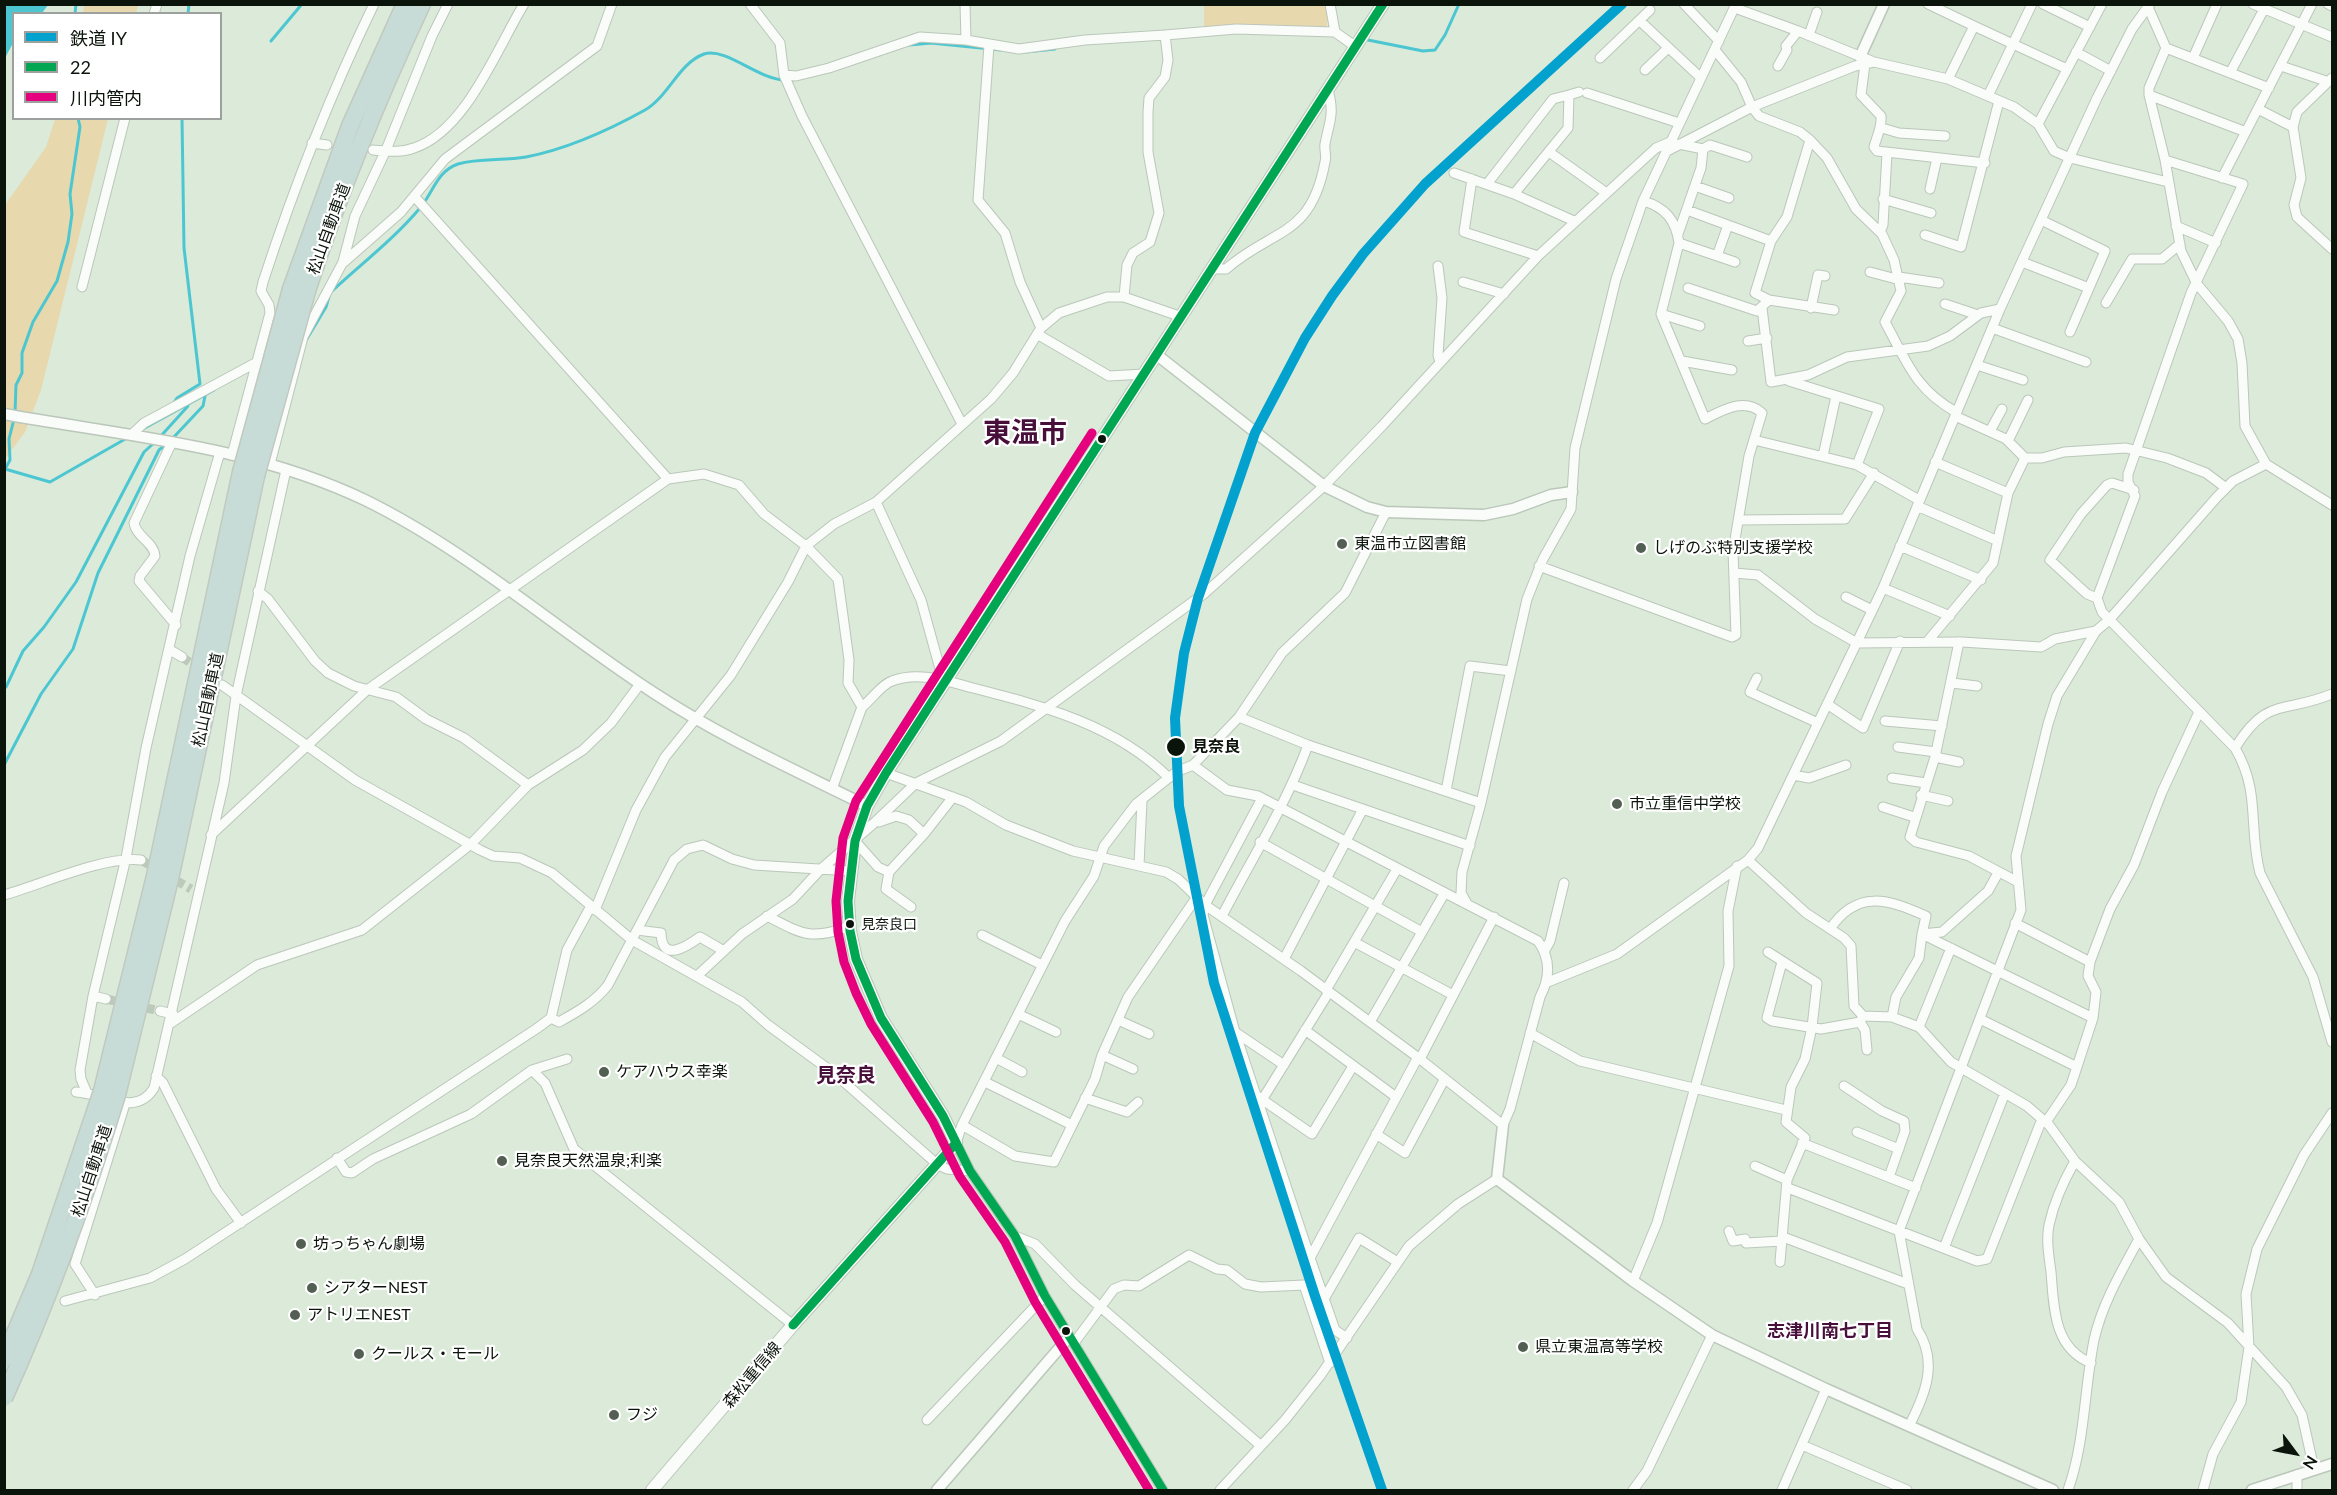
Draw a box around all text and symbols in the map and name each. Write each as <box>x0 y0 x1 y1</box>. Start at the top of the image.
legend <box>12 12 222 120</box>
text: 鉄道 IY <box>70 27 127 49</box>
text: 22 <box>70 56 91 78</box>
text: 川内管内 <box>70 87 142 109</box>
street label: 松山自動車道 <box>304 181 354 277</box>
district label: 東温市 <box>983 416 1067 450</box>
unlabelled marker <box>1096 433 1108 445</box>
place label: 東温市立図書館 <box>1354 534 1466 554</box>
marker: 東温市立図書館 <box>1335 537 1349 551</box>
place label: しげのぶ特別支援学校 <box>1653 538 1813 558</box>
marker: しげのぶ特別支援学校 <box>1634 541 1648 555</box>
street label: 松山自動車道 <box>189 651 227 749</box>
marker: 見奈良 <box>1165 736 1187 758</box>
place label: 見奈良 <box>1192 737 1240 757</box>
place label: 市立重信中学校 <box>1629 794 1741 814</box>
marker: 市立重信中学校 <box>1610 797 1624 811</box>
place label: 見奈良口 <box>861 916 917 932</box>
marker: 見奈良口 <box>844 918 856 930</box>
place label: ケアハウス幸楽 <box>616 1062 728 1082</box>
district label: 見奈良 <box>816 1064 876 1088</box>
marker: ケアハウス幸楽 <box>597 1065 611 1079</box>
street label: 松山自動車道 <box>68 1122 116 1220</box>
place label: 見奈良天然温泉;利楽 <box>514 1151 662 1171</box>
marker: 見奈良天然温泉;利楽 <box>495 1154 509 1168</box>
place label: 坊っちゃん劇場 <box>313 1234 425 1254</box>
marker: 坊っちゃん劇場 <box>294 1237 308 1251</box>
place label: シアターNEST <box>324 1278 428 1298</box>
marker: シアターNEST <box>305 1281 319 1295</box>
place label: アトリエNEST <box>307 1305 411 1325</box>
marker: アトリエNEST <box>288 1308 302 1322</box>
district label: 志津川南七丁目 <box>1767 1320 1893 1342</box>
unlabelled marker <box>1060 1325 1072 1337</box>
place label: 県立東温高等学校 <box>1535 1337 1663 1357</box>
street label: 森松重信線 <box>719 1338 785 1412</box>
marker: 県立東温高等学校 <box>1516 1340 1530 1354</box>
place label: クールス・モール <box>371 1344 499 1364</box>
marker: クールス・モール <box>352 1347 366 1361</box>
place label: フジ <box>626 1405 658 1425</box>
marker: フジ <box>607 1408 621 1422</box>
north arrow <box>2265 1423 2325 1483</box>
text: N <box>2299 1453 2322 1473</box>

